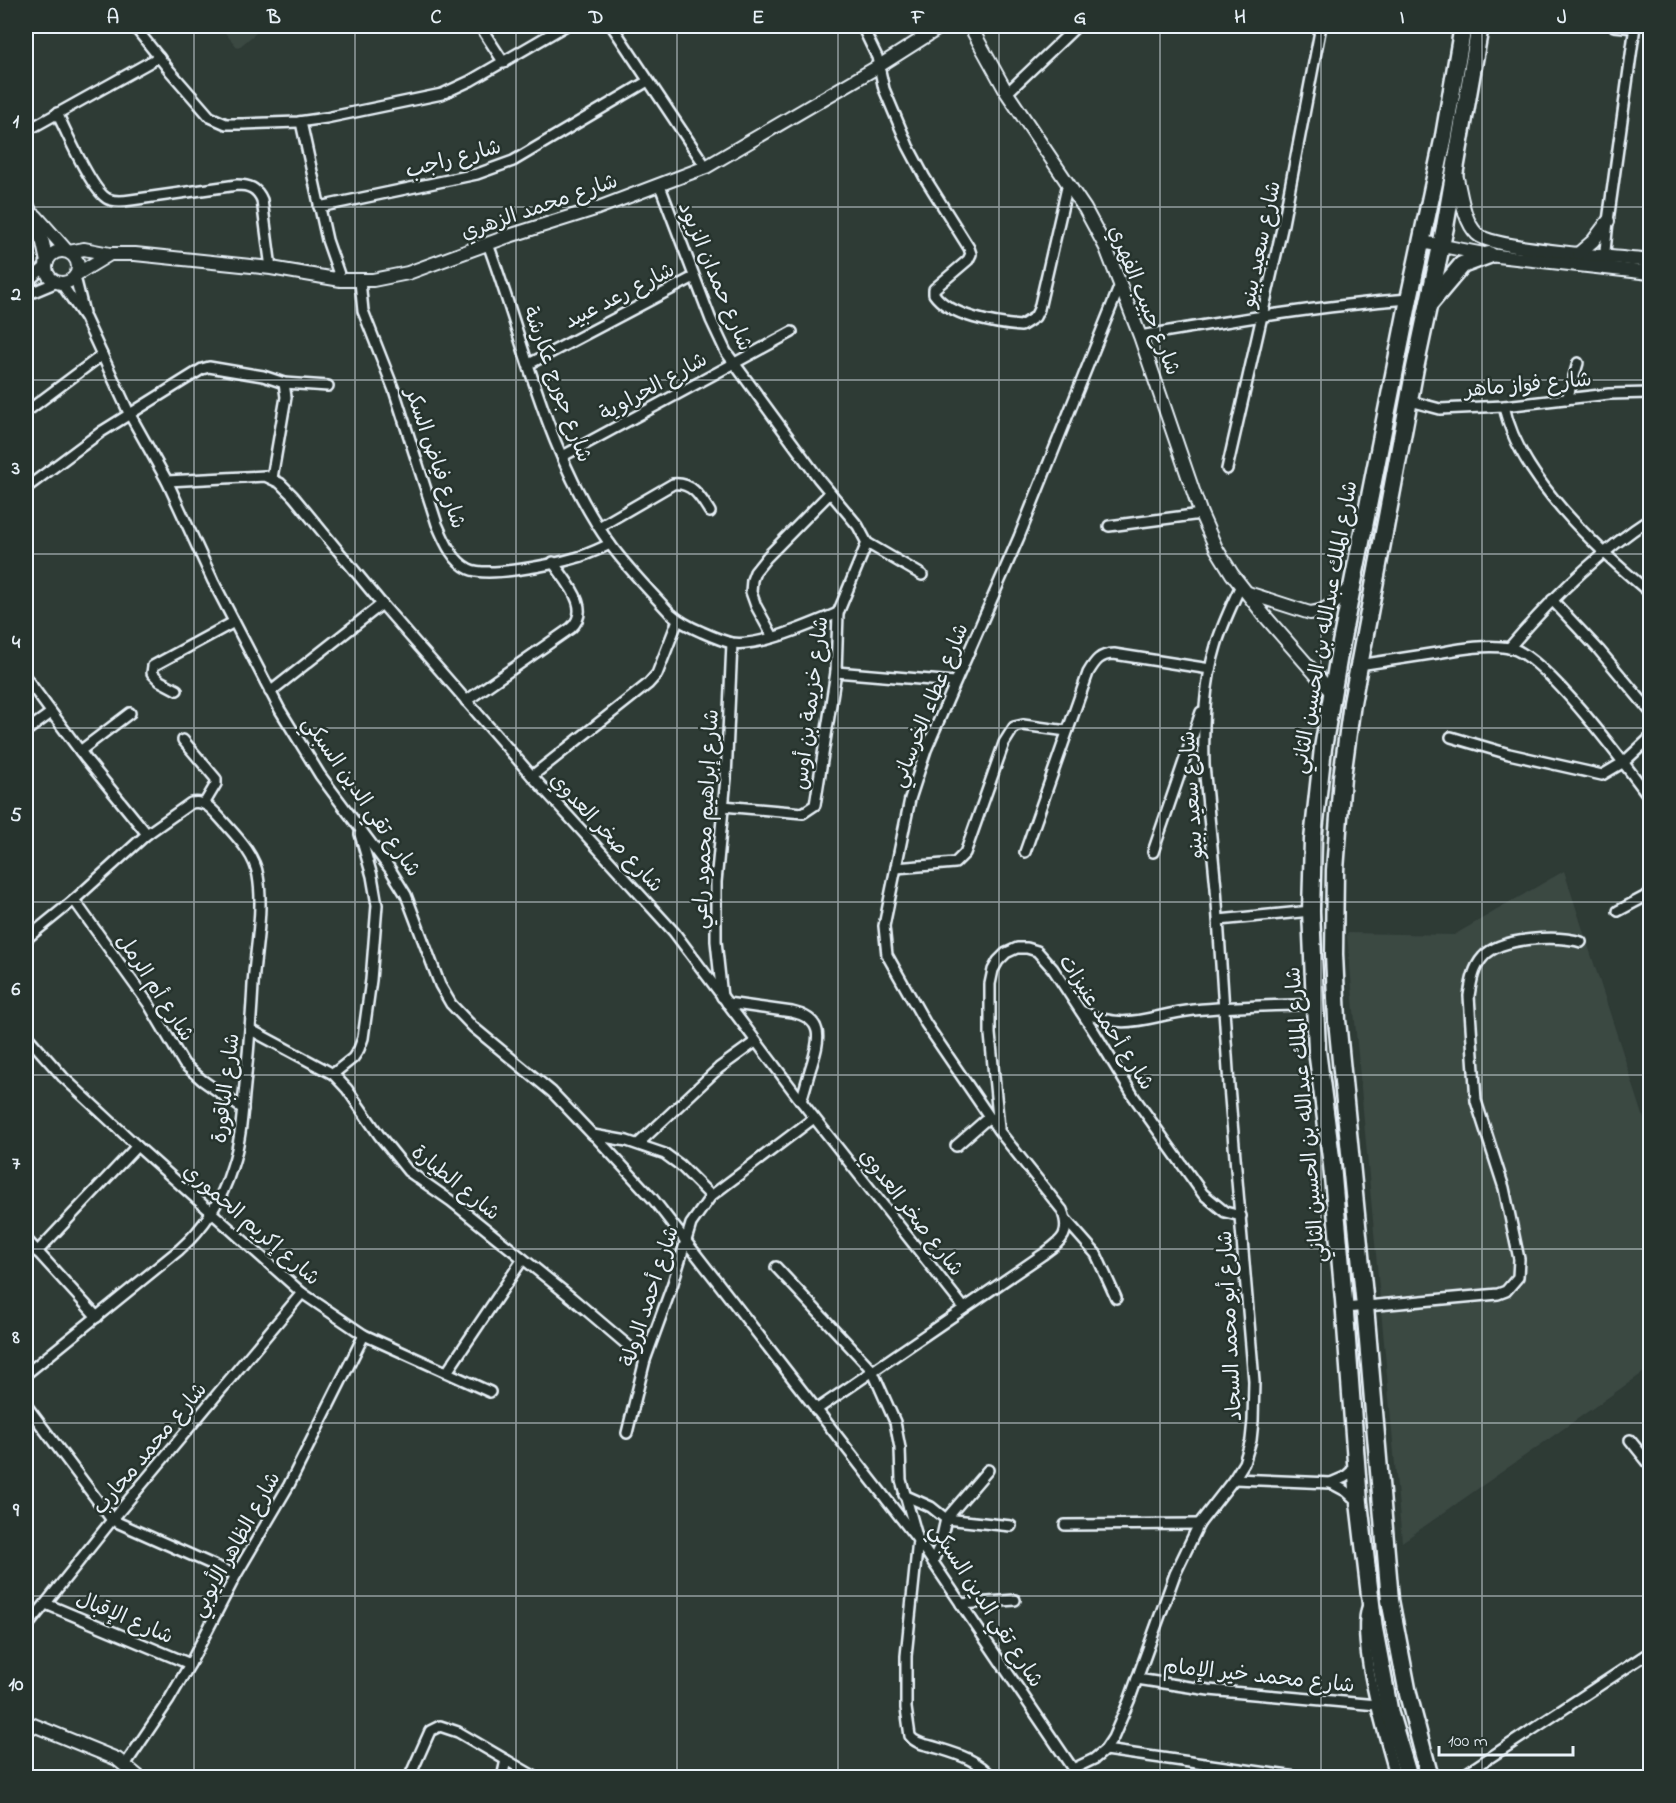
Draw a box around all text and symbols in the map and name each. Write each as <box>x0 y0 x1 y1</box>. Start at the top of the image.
text: A <box>107 4 119 33</box>
text: B <box>266 4 281 33</box>
text: C <box>431 4 442 33</box>
text: D <box>588 4 603 33</box>
text: E <box>752 4 764 33</box>
text: F <box>911 4 925 33</box>
text: G <box>1074 4 1087 33</box>
text: H <box>1234 4 1246 33</box>
text: I <box>1400 4 1405 33</box>
text: J <box>1557 4 1567 33</box>
text: 1 <box>13 108 20 137</box>
street label: شارع راجب <box>402 133 505 187</box>
street label: شارع محمد الزهري <box>457 167 622 249</box>
street label: شارع سعيد بينو <box>1234 178 1290 311</box>
street label: شارع حمدان الزيود <box>669 198 759 356</box>
street label: شارع حبيب الفهري <box>1099 221 1187 380</box>
street label: شارع رعد عبيد <box>559 256 680 338</box>
text: 2 <box>10 281 21 310</box>
street label: شارع جورج عكارشة <box>514 302 598 467</box>
street label: شارع الحراوية <box>595 346 713 430</box>
street label: شارع فواز ماهر <box>1461 365 1593 407</box>
street label: شارع فياض السكر <box>395 382 472 533</box>
text: 3 <box>11 455 20 484</box>
street label: شارع الملك عبدالله بن الحسين الثاني <box>1285 478 1369 777</box>
street label: شارع خزيمة بن أوس <box>786 615 838 792</box>
street label: شارع عطاء الخرساني <box>884 619 979 793</box>
text: 4 <box>12 629 21 658</box>
street label: شارع إبراهيم محمود راعي <box>686 708 730 930</box>
street label: شارع تقي الدين السبكي <box>292 711 427 885</box>
street label: شارع سعيد بينو <box>1174 730 1213 861</box>
street label: شارع صخر العدوي <box>542 767 669 900</box>
text: 5 <box>10 802 22 831</box>
street label: شارع أم الرمل <box>108 928 201 1048</box>
street label: شارع أحمد عنيزات <box>1050 949 1160 1097</box>
street label: شارع الملك عبدالله بن الحسين الثاني <box>1279 965 1337 1264</box>
text: 6 <box>12 976 21 1005</box>
street label: شارع الباقورة <box>205 1032 249 1145</box>
street label: شارع الطيارة <box>404 1138 506 1229</box>
street label: شارع صخر العدوي <box>851 1143 970 1283</box>
text: 7 <box>12 1150 21 1179</box>
street label: شارع إكريم الحموري <box>175 1157 326 1294</box>
street label: شارع أحمد الرولة <box>614 1222 688 1371</box>
street label: شارع أبو محمد السجاد <box>1211 1230 1251 1422</box>
text: 8 <box>11 1324 20 1353</box>
street label: شارع محمد محارب <box>86 1376 215 1522</box>
street label: شارع الظاهر الأيوبي <box>183 1466 291 1624</box>
text: 9 <box>12 1497 20 1526</box>
street label: شارع تقي الدين السبكي <box>919 1518 1050 1695</box>
street label: شارع الإقبال <box>71 1585 178 1653</box>
street label: شارع محمد خير الإمام <box>1162 1652 1356 1702</box>
text: 10 <box>9 1671 24 1700</box>
scale bar <box>1439 1719 1572 1757</box>
text: 100 m <box>1448 1729 1488 1755</box>

